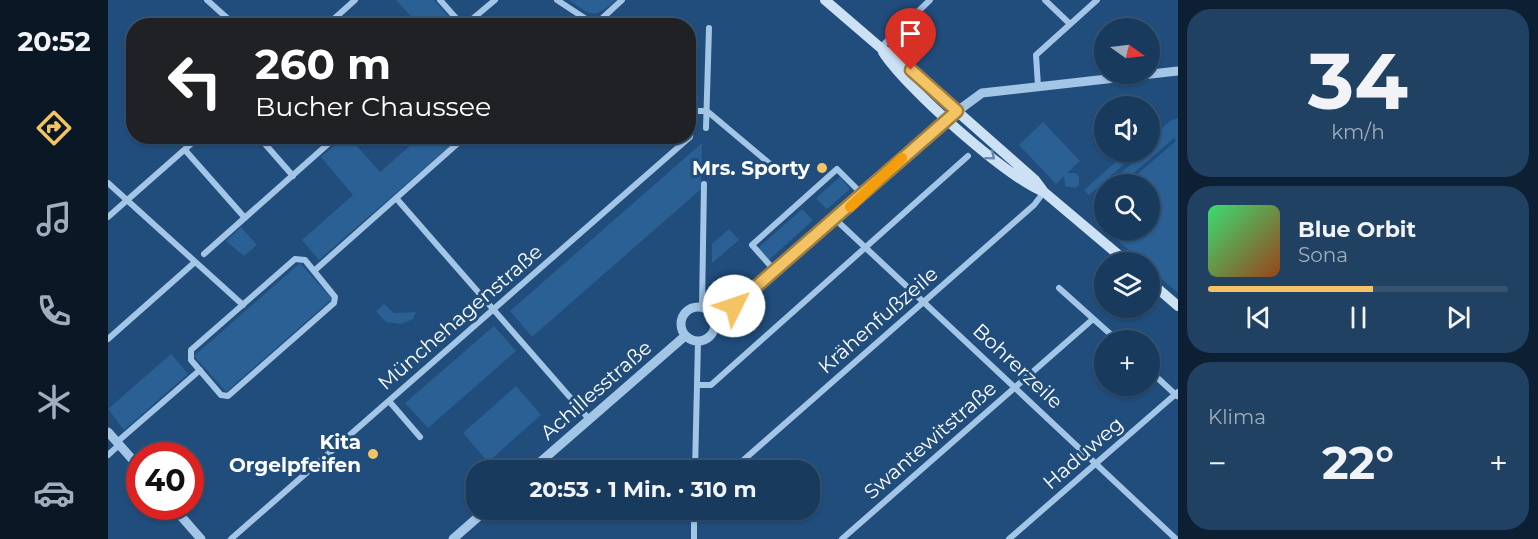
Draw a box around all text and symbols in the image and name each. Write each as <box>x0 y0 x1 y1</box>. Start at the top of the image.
pin <box>885 8 936 70</box>
icon: arrive <box>894 17 927 50</box>
north arrow <box>1094 18 1160 84</box>
map controls <box>1094 18 1160 396</box>
text: 20:52 <box>17 25 91 58</box>
text: 34 <box>1308 33 1408 129</box>
text: 260 m <box>255 38 391 90</box>
icon: left <box>156 42 234 120</box>
text: Bucher Chaussee <box>255 90 491 123</box>
button: sound <box>1094 96 1160 162</box>
icon: directions <box>33 107 75 149</box>
text: km/h <box>1331 120 1385 144</box>
one-way arrow <box>984 149 995 160</box>
place label: Mrs. Sporty <box>692 156 811 180</box>
marker: Mrs. Sporty <box>815 161 829 175</box>
button: search <box>1094 174 1160 240</box>
icon: music <box>33 198 75 240</box>
text: Blue Orbit <box>1298 216 1416 243</box>
street label: Münchehagenstraße <box>373 239 547 395</box>
text: Sona <box>1298 243 1348 267</box>
button: layers <box>1094 252 1160 318</box>
street label: Krähenfußzeile <box>813 262 943 378</box>
position arrow <box>702 274 766 338</box>
icon: phone <box>33 290 75 332</box>
icon: previous <box>1242 301 1275 334</box>
icon: pause <box>1342 301 1375 334</box>
icon: next <box>1442 301 1475 334</box>
street label: Bohrerzeile <box>968 318 1068 414</box>
button: + <box>1094 330 1160 396</box>
street label: Achillesstraße <box>536 335 656 445</box>
street label: Swantewitstraße <box>859 376 1001 504</box>
icon: climate <box>33 381 75 423</box>
text: Klima <box>1208 405 1266 429</box>
street label: Haduweg <box>1038 412 1128 494</box>
place label: Kita Orgelpfeifen <box>229 430 361 477</box>
text: 22° <box>1322 435 1394 490</box>
speed limit sign: 40 <box>126 442 204 520</box>
text: − <box>1208 443 1227 483</box>
text: + <box>1489 443 1508 483</box>
marker: Kita Orgelpfeifen <box>366 447 380 461</box>
icon: car <box>33 472 75 514</box>
text: 20:53 · 1 Min. · 310 m <box>529 476 757 503</box>

